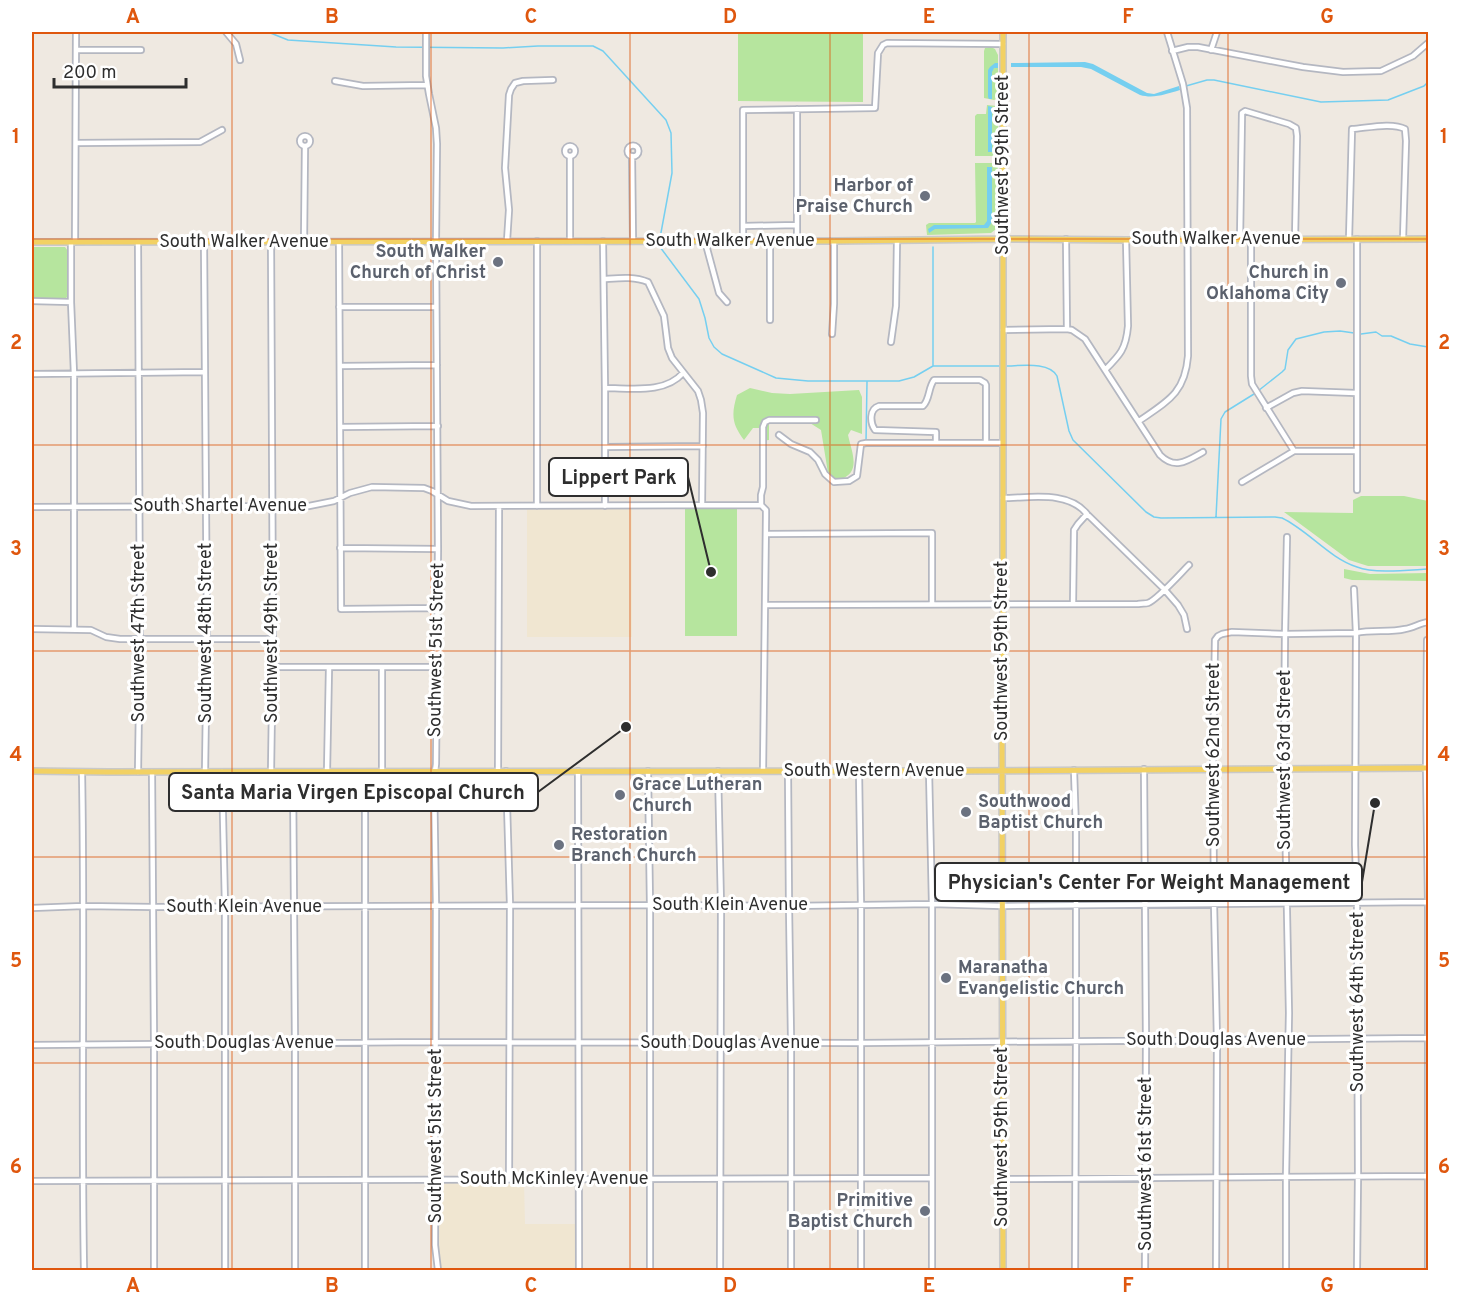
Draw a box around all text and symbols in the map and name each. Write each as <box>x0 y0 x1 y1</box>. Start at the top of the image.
text: A <box>126 5 140 31</box>
text: B <box>325 5 339 31</box>
text: C <box>525 5 537 31</box>
text: D <box>723 5 737 31</box>
text: E <box>923 5 935 31</box>
text: F <box>1122 5 1134 31</box>
text: G <box>1320 5 1334 31</box>
scale bar <box>54 51 186 89</box>
text: 200 m <box>63 62 116 85</box>
street label: Southwest 59th Street <box>992 75 1015 255</box>
text: 1 <box>12 125 20 151</box>
text: 1 <box>1440 125 1448 151</box>
place label: Harbor of Praise Church <box>796 175 913 219</box>
marker: Harbor of Praise Church <box>918 189 932 203</box>
street label: South Walker Avenue <box>1131 228 1301 251</box>
street label: South Walker Avenue <box>645 230 815 253</box>
street label: South Walker Avenue <box>159 231 329 254</box>
place label: South Walker Church of Christ <box>350 241 487 285</box>
marker: South Walker Church of Christ <box>491 255 505 269</box>
place label: Church in Oklahoma City <box>1206 262 1329 306</box>
marker: Church in Oklahoma City <box>1334 276 1348 290</box>
text: 2 <box>10 331 22 357</box>
text: 2 <box>1438 331 1450 357</box>
callout: Lippert Park <box>549 458 688 496</box>
text: Lippert Park <box>561 466 677 492</box>
street label: South Shartel Avenue <box>133 495 307 518</box>
text: 3 <box>10 537 22 563</box>
text: 3 <box>1438 537 1450 563</box>
street label: Southwest 48th Street <box>195 543 218 723</box>
street label: Southwest 49th Street <box>261 543 284 723</box>
street label: Southwest 47th Street <box>128 544 151 722</box>
street label: Southwest 59th Street <box>991 561 1014 741</box>
street label: Southwest 51st Street <box>424 562 450 738</box>
street label: Southwest 62nd Street <box>1203 663 1226 847</box>
street label: Southwest 63rd Street <box>1274 670 1297 850</box>
text: 4 <box>10 743 22 769</box>
text: 4 <box>1438 743 1450 769</box>
street label: South Western Avenue <box>784 760 964 783</box>
callout: Santa Maria Virgen Episcopal Church <box>169 773 538 811</box>
place label: Grace Lutheran Church <box>632 774 762 818</box>
text: Santa Maria Virgen Episcopal Church <box>181 781 525 807</box>
marker: Grace Lutheran Church <box>613 788 627 802</box>
place label: Southwood Baptist Church <box>978 791 1103 835</box>
marker: Southwood Baptist Church <box>959 805 973 819</box>
place label: Restoration Branch Church <box>571 824 697 868</box>
marker: Restoration Branch Church <box>552 838 566 852</box>
callout: Physician's Center For Weight Management <box>935 863 1362 901</box>
text: Physician's Center For Weight Management <box>948 871 1351 897</box>
street label: South Klein Avenue <box>652 894 808 917</box>
street label: South Klein Avenue <box>166 896 322 919</box>
street label: Southwest 64th Street <box>1347 912 1370 1092</box>
text: 5 <box>10 949 22 975</box>
text: 5 <box>1438 949 1450 975</box>
place label: Maranatha Evangelistic Church <box>958 957 1124 1001</box>
marker: Maranatha Evangelistic Church <box>939 971 953 985</box>
street label: South Douglas Avenue <box>1126 1029 1306 1052</box>
street label: South Douglas Avenue <box>154 1032 334 1055</box>
street label: South Douglas Avenue <box>640 1032 820 1055</box>
street label: Southwest 59th Street <box>991 1047 1014 1227</box>
street label: Southwest 51st Street <box>425 1049 448 1223</box>
street label: Southwest 61st Street <box>1135 1077 1158 1251</box>
text: 6 <box>10 1155 22 1181</box>
text: 6 <box>1438 1155 1450 1181</box>
street label: South McKinley Avenue <box>460 1168 648 1191</box>
place label: Primitive Baptist Church <box>788 1190 913 1234</box>
marker: Primitive Baptist Church <box>918 1204 932 1218</box>
text: A <box>126 1274 140 1300</box>
text: B <box>325 1274 339 1300</box>
text: C <box>525 1274 537 1300</box>
text: D <box>723 1274 737 1300</box>
text: E <box>923 1274 935 1300</box>
text: F <box>1122 1274 1134 1300</box>
text: G <box>1320 1274 1334 1300</box>

